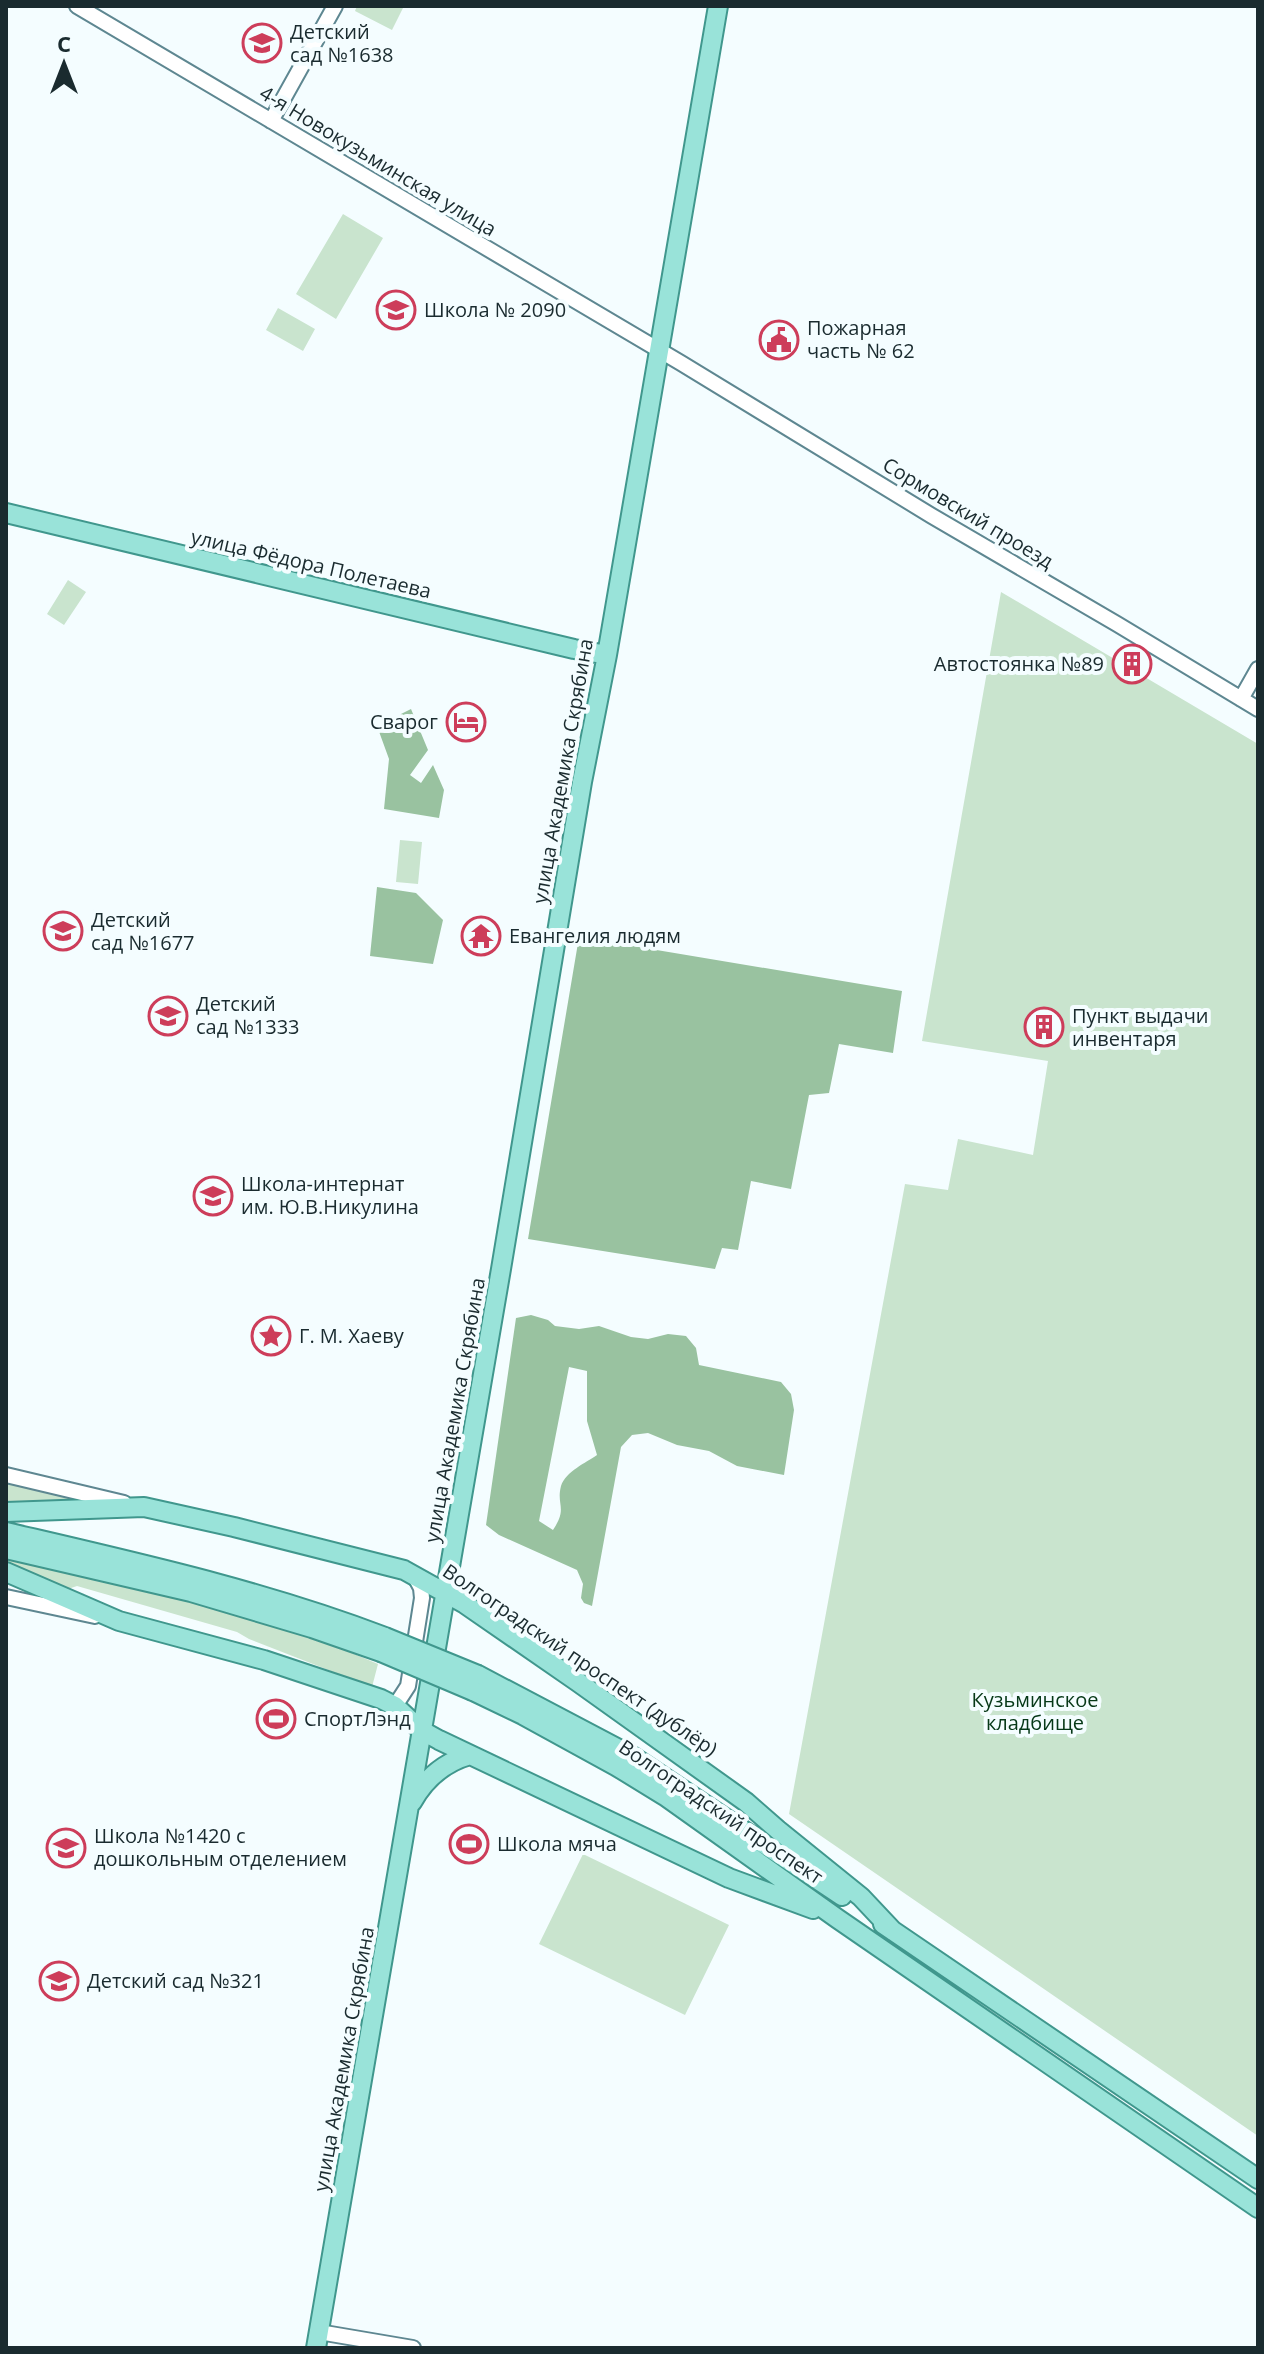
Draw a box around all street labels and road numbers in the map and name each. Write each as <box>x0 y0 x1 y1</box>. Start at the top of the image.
street label: 4-я Новокузьминская улица <box>255 79 502 242</box>
street label: Сормовский проезд <box>878 451 1059 575</box>
street label: улица Фёдора Полетаева <box>188 523 434 604</box>
street label: улица Академика Скрябина <box>526 636 599 905</box>
street label: улица Академика Скрябина <box>418 1275 491 1544</box>
street label: Волгоградский проспект (дублёр) <box>438 1557 723 1762</box>
street label: Волгоградский проспект <box>614 1733 829 1890</box>
street label: улица Академика Скрябина <box>307 1924 380 2193</box>

